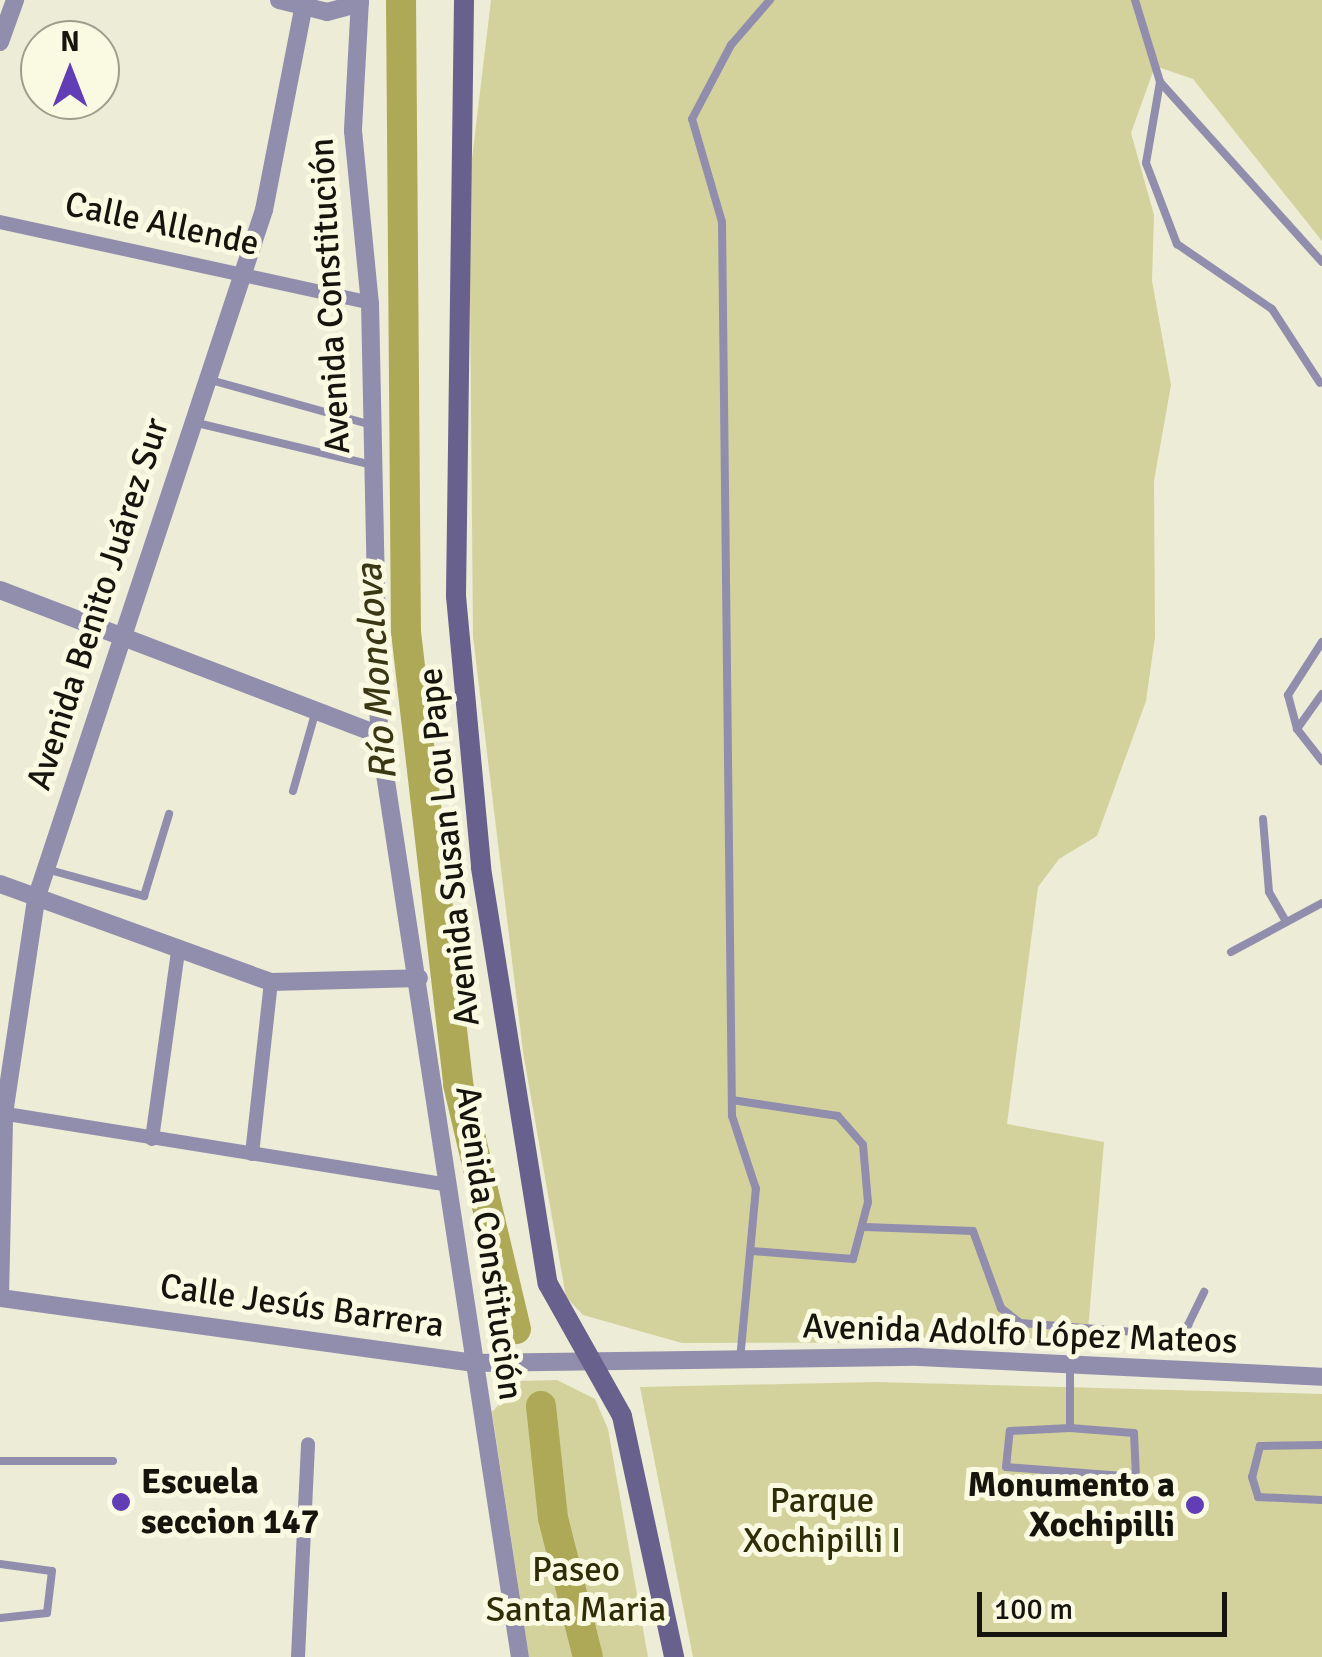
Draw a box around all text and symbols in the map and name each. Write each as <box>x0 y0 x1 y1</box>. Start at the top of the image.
north arrow <box>20 20 120 120</box>
text: N <box>60 25 80 59</box>
street label: Avenida Constitución <box>301 137 359 455</box>
street label: Calle Allende <box>61 183 263 265</box>
street label: Avenida Benito Juárez Sur <box>18 413 178 795</box>
water label: Río Monclova <box>346 562 406 782</box>
street label: Avenida Susan Lou Pape <box>409 666 489 1028</box>
street label: Avenida Constitución <box>446 1083 532 1403</box>
street label: Calle Jesús Barrera <box>157 1265 447 1347</box>
street label: Avenida Adolfo López Mateos <box>802 1305 1238 1363</box>
place label: Escuela seccion 147 <box>141 1461 319 1543</box>
place label: Monumento a Xochipilli <box>968 1464 1175 1546</box>
park label: Parque Xochipilli I <box>743 1480 901 1562</box>
marker: Escuela seccion 147 <box>110 1491 132 1513</box>
marker: Monumento a Xochipilli <box>1184 1494 1206 1516</box>
park label: Paseo Santa Maria <box>486 1549 666 1631</box>
scale bar <box>982 1572 1232 1634</box>
text: 100 m <box>994 1591 1073 1628</box>

